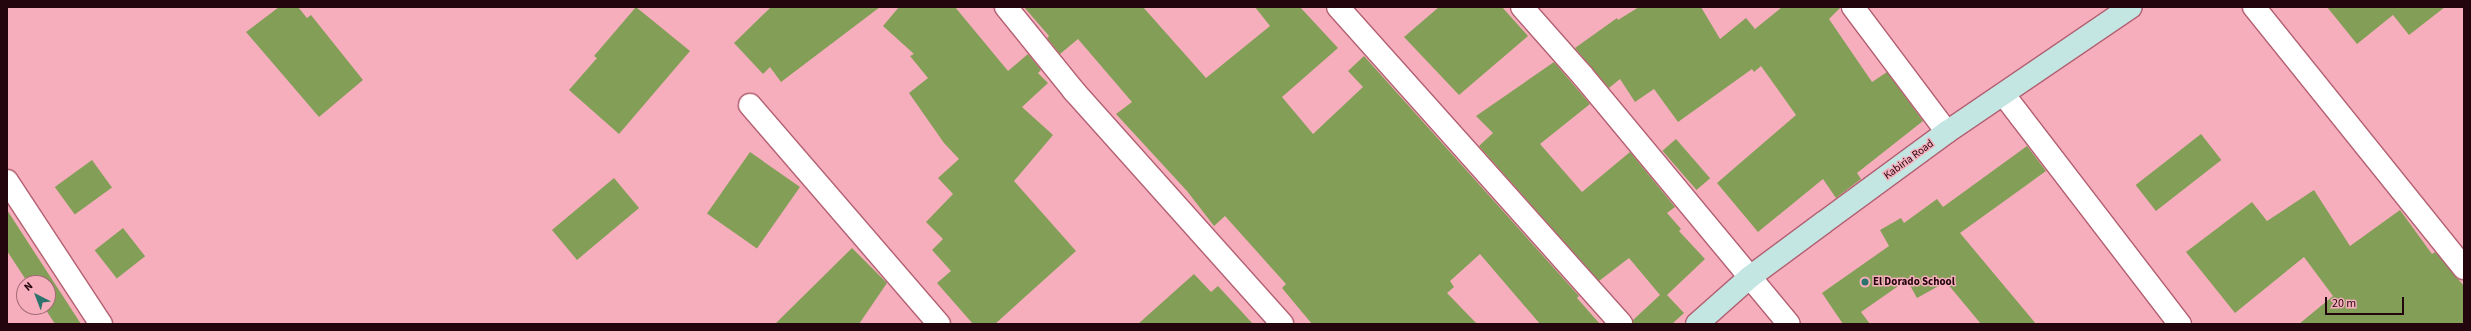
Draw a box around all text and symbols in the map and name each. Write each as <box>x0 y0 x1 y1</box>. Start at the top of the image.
street label: Kabiria Road <box>1881 137 1937 183</box>
north arrow <box>16 275 56 315</box>
place label: El Dorado School <box>1873 275 1955 289</box>
marker: El Dorado School <box>1860 277 1870 287</box>
text: N <box>21 278 36 294</box>
scale bar <box>2327 289 2406 315</box>
text: 20 m <box>2332 295 2356 312</box>

